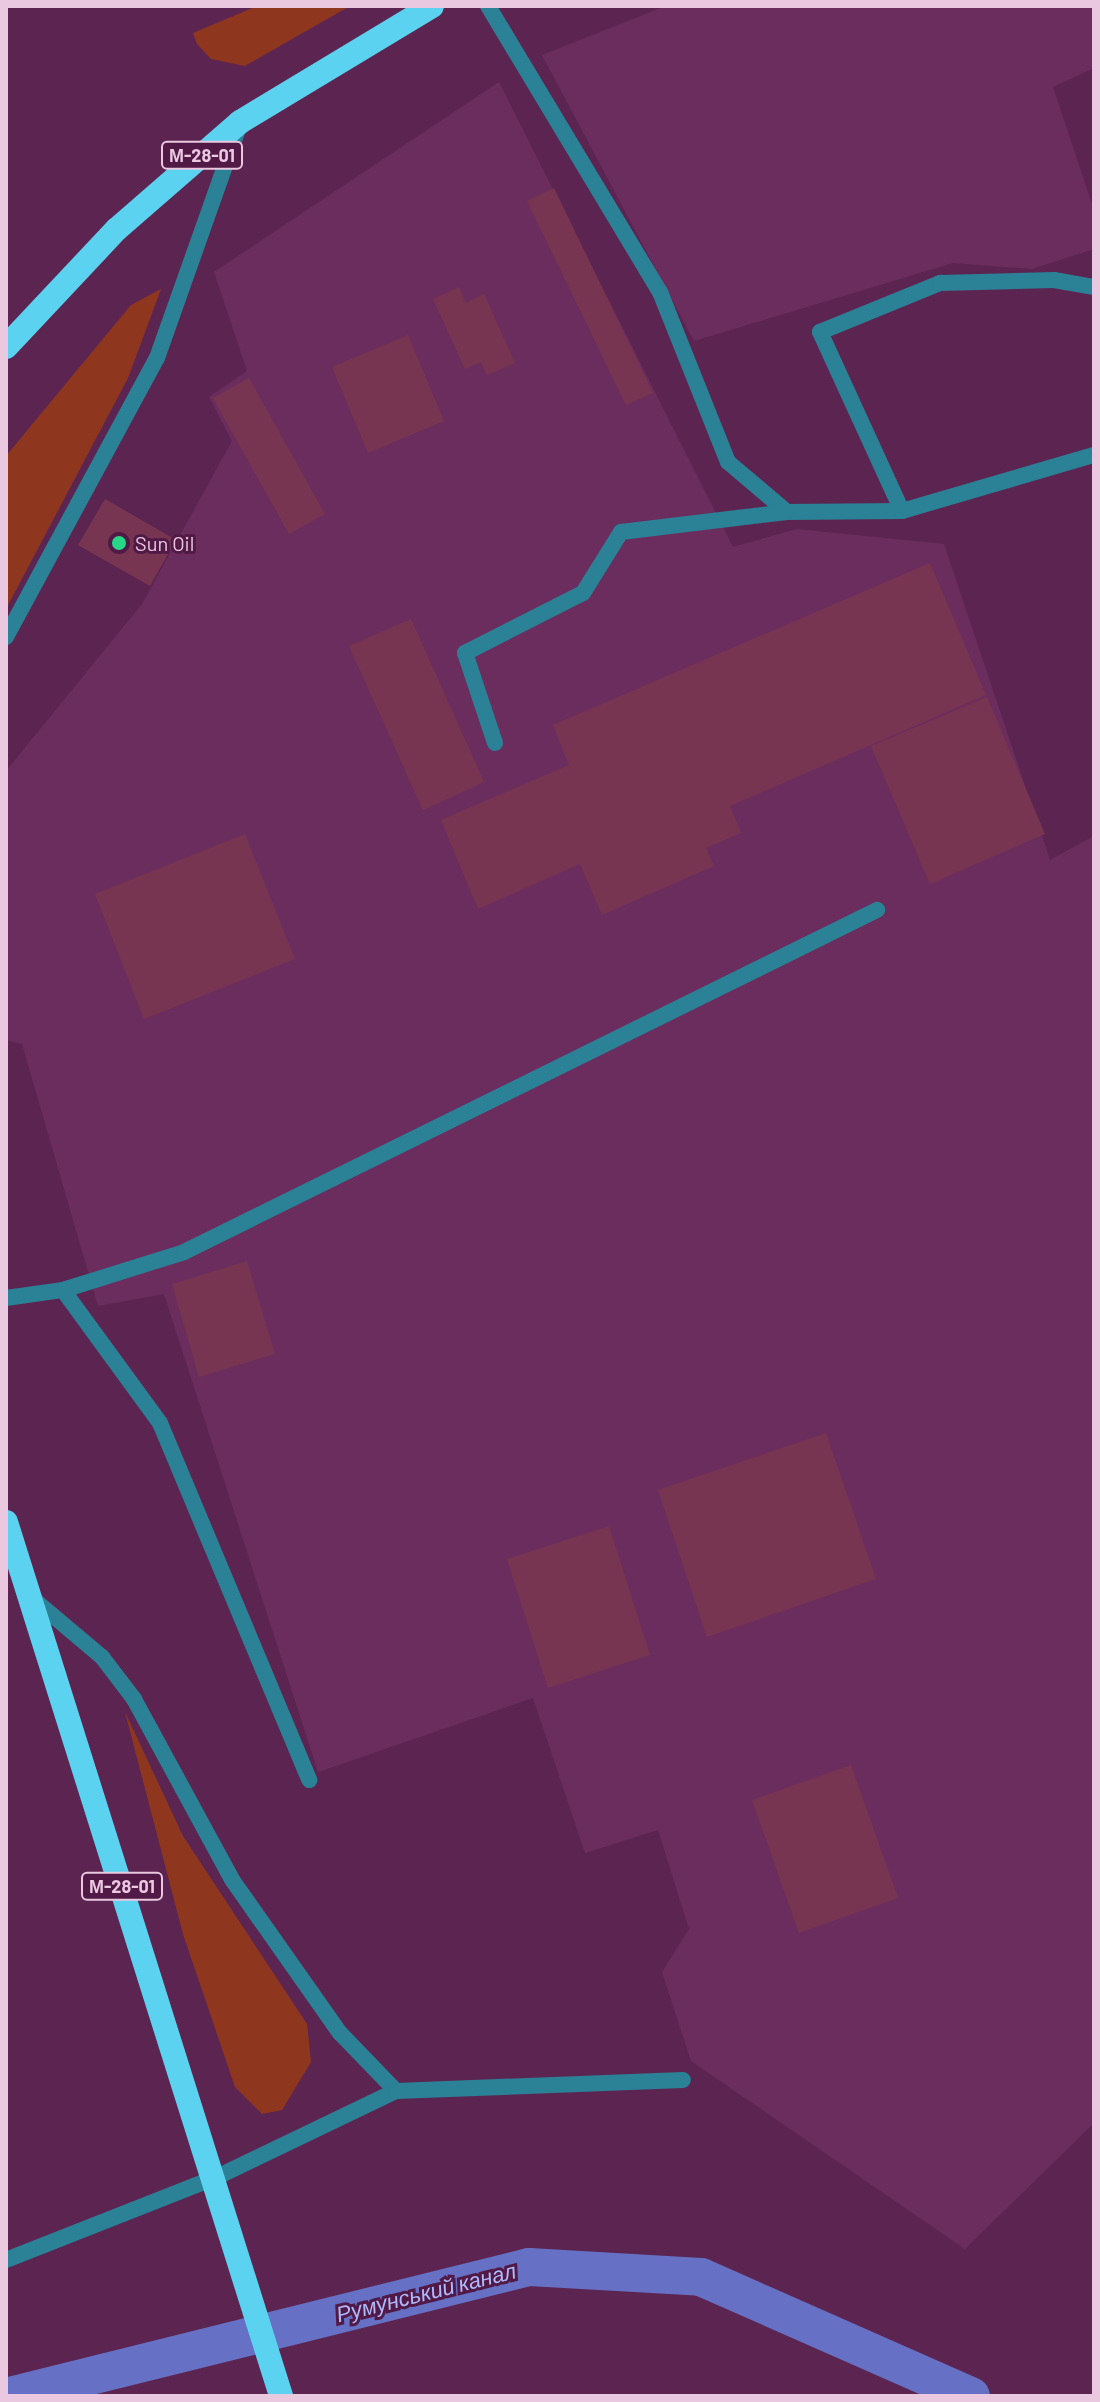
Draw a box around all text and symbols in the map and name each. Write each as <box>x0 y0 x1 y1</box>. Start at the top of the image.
road number: М-28-01 <box>160 141 244 169</box>
place label: Sun Oil <box>135 531 194 555</box>
marker: Sun Oil <box>110 534 128 552</box>
road number: М-28-01 <box>80 1872 164 1900</box>
water label: Румунський канал <box>333 2257 519 2327</box>

